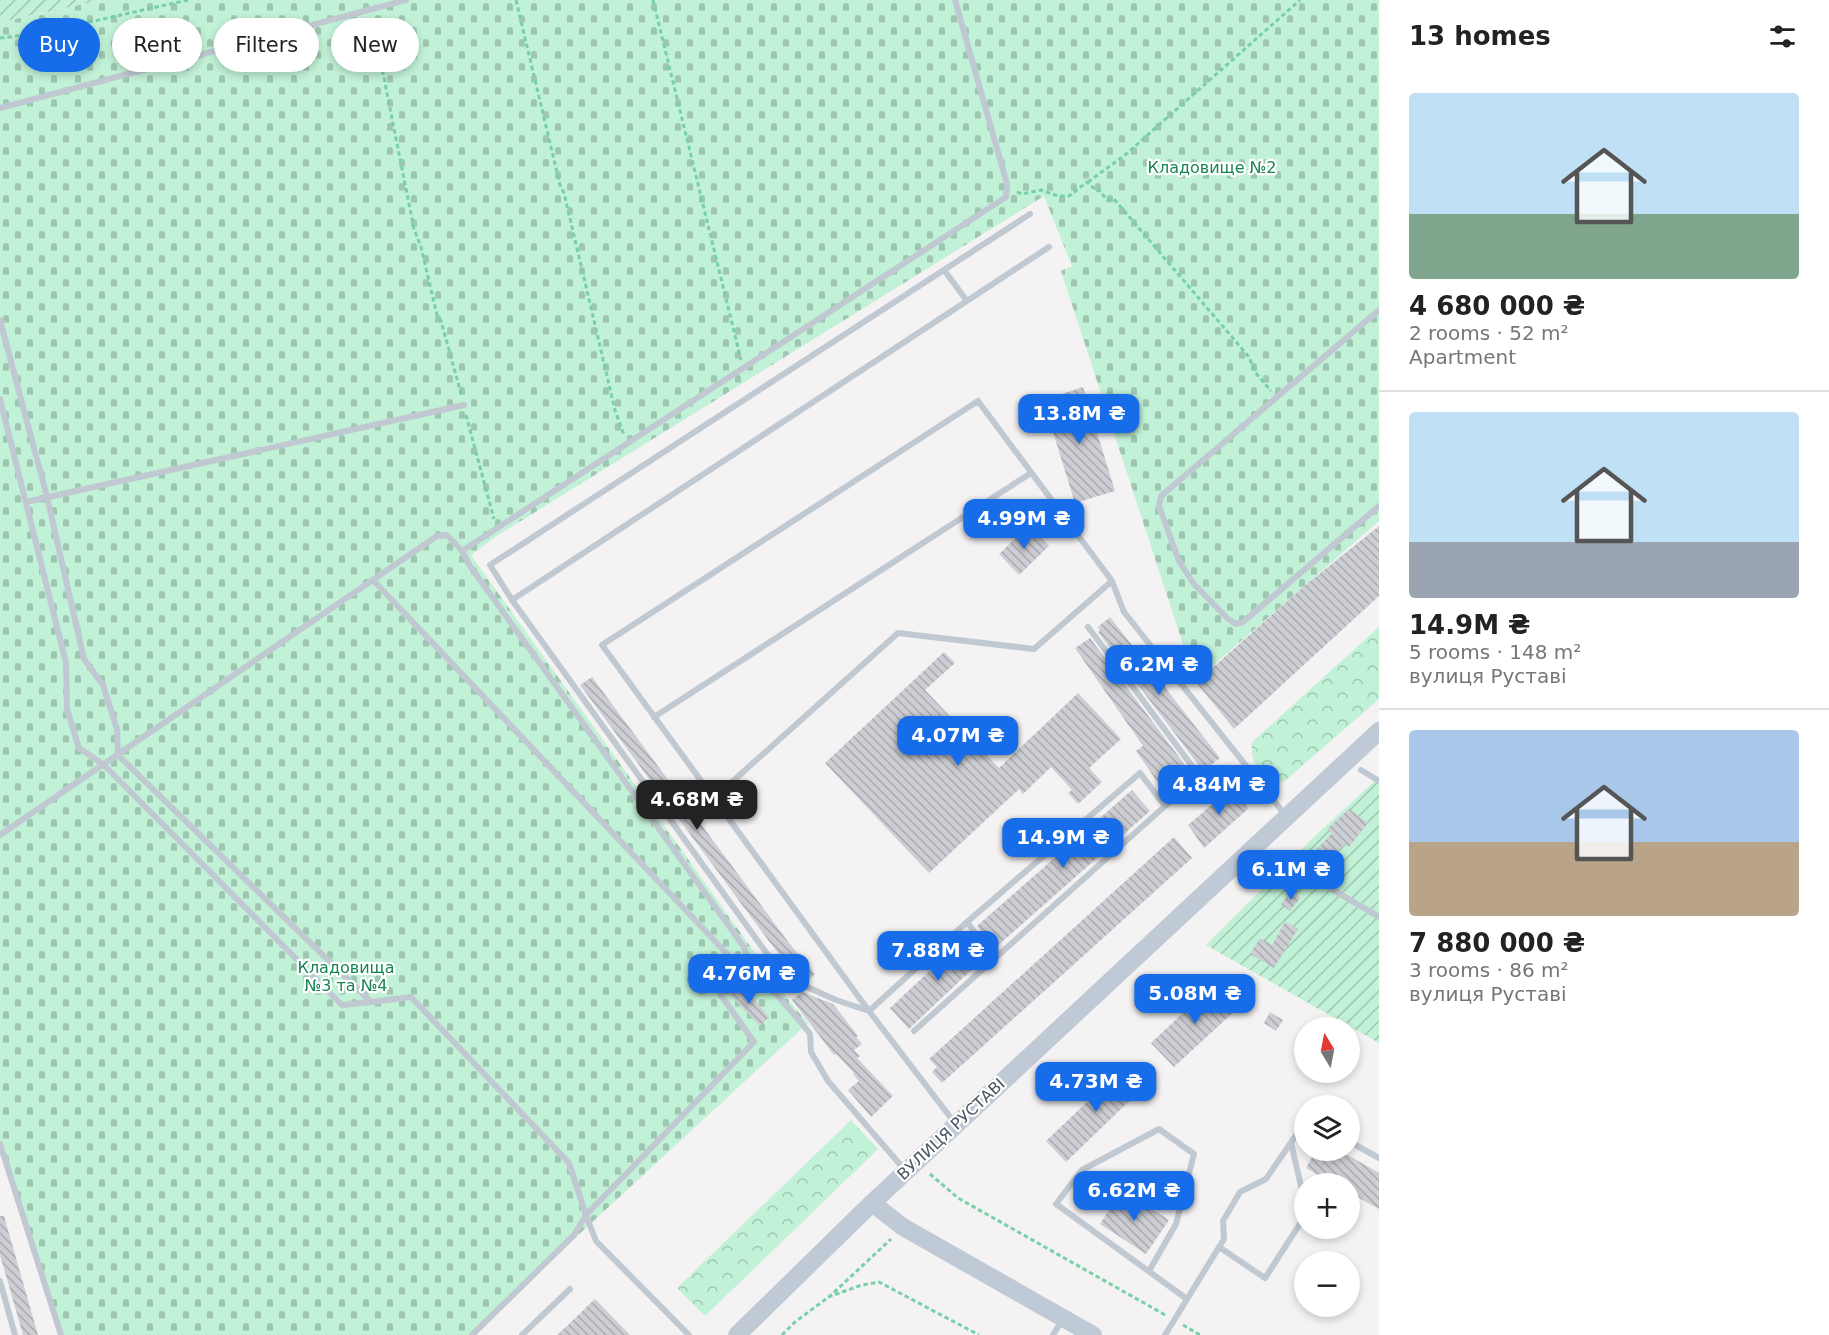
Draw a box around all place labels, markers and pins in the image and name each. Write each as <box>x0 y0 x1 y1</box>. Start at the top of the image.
pin: 13.8M ₴ <box>1024 394 1134 445</box>
pin: 4.99M ₴ <box>969 499 1079 550</box>
pin: 6.2M ₴ <box>1110 645 1208 696</box>
pin: 4.07M ₴ <box>903 716 1013 767</box>
pin: 4.84M ₴ <box>1164 765 1274 816</box>
pin: 4.68M ₴ <box>642 780 752 831</box>
pin: 14.9M ₴ <box>1008 818 1118 869</box>
pin: 6.1M ₴ <box>1242 850 1340 901</box>
pin: 7.88M ₴ <box>883 931 993 982</box>
pin: 4.76M ₴ <box>694 954 804 1005</box>
pin: 5.08M ₴ <box>1140 974 1250 1025</box>
pin: 4.73M ₴ <box>1041 1062 1151 1113</box>
pin: 6.62M ₴ <box>1079 1171 1189 1222</box>

